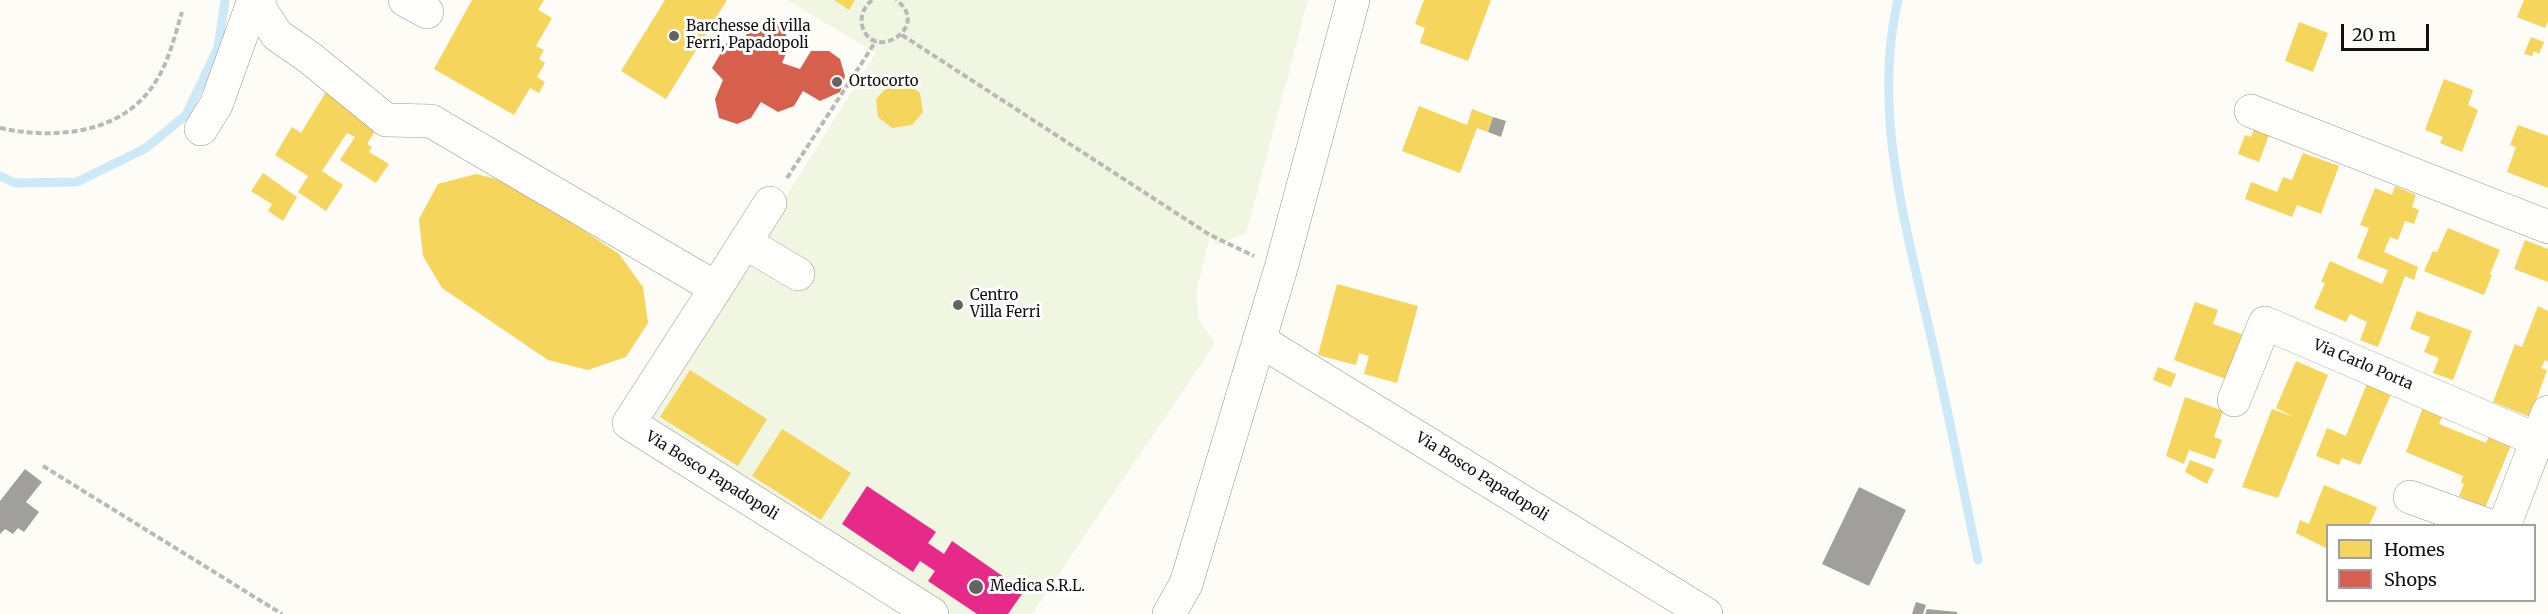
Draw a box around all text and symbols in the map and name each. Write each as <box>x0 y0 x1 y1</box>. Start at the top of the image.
scale bar <box>2344 12 2432 50</box>
place label: Barchesse di villa Ferri, Papadopoli <box>686 18 810 53</box>
text: 20 m <box>2352 23 2396 46</box>
marker: Barchesse di villa Ferri, Papadopoli <box>667 29 681 43</box>
place label: Ortocorto <box>849 73 919 91</box>
marker: Ortocorto <box>830 75 844 89</box>
place label: Centro Villa Ferri <box>970 287 1040 322</box>
marker: Centro Villa Ferri <box>951 298 965 312</box>
street label: Via Carlo Porta <box>2311 336 2415 394</box>
street label: Via Bosco Papadopoli <box>642 428 782 524</box>
street label: Via Bosco Papadopoli <box>1412 429 1552 525</box>
legend <box>2326 524 2536 602</box>
text: Homes <box>2384 538 2445 561</box>
text: Shops <box>2384 568 2437 591</box>
marker: Medica S.R.L. <box>967 578 985 596</box>
place label: Medica S.R.L. <box>990 578 1085 596</box>

